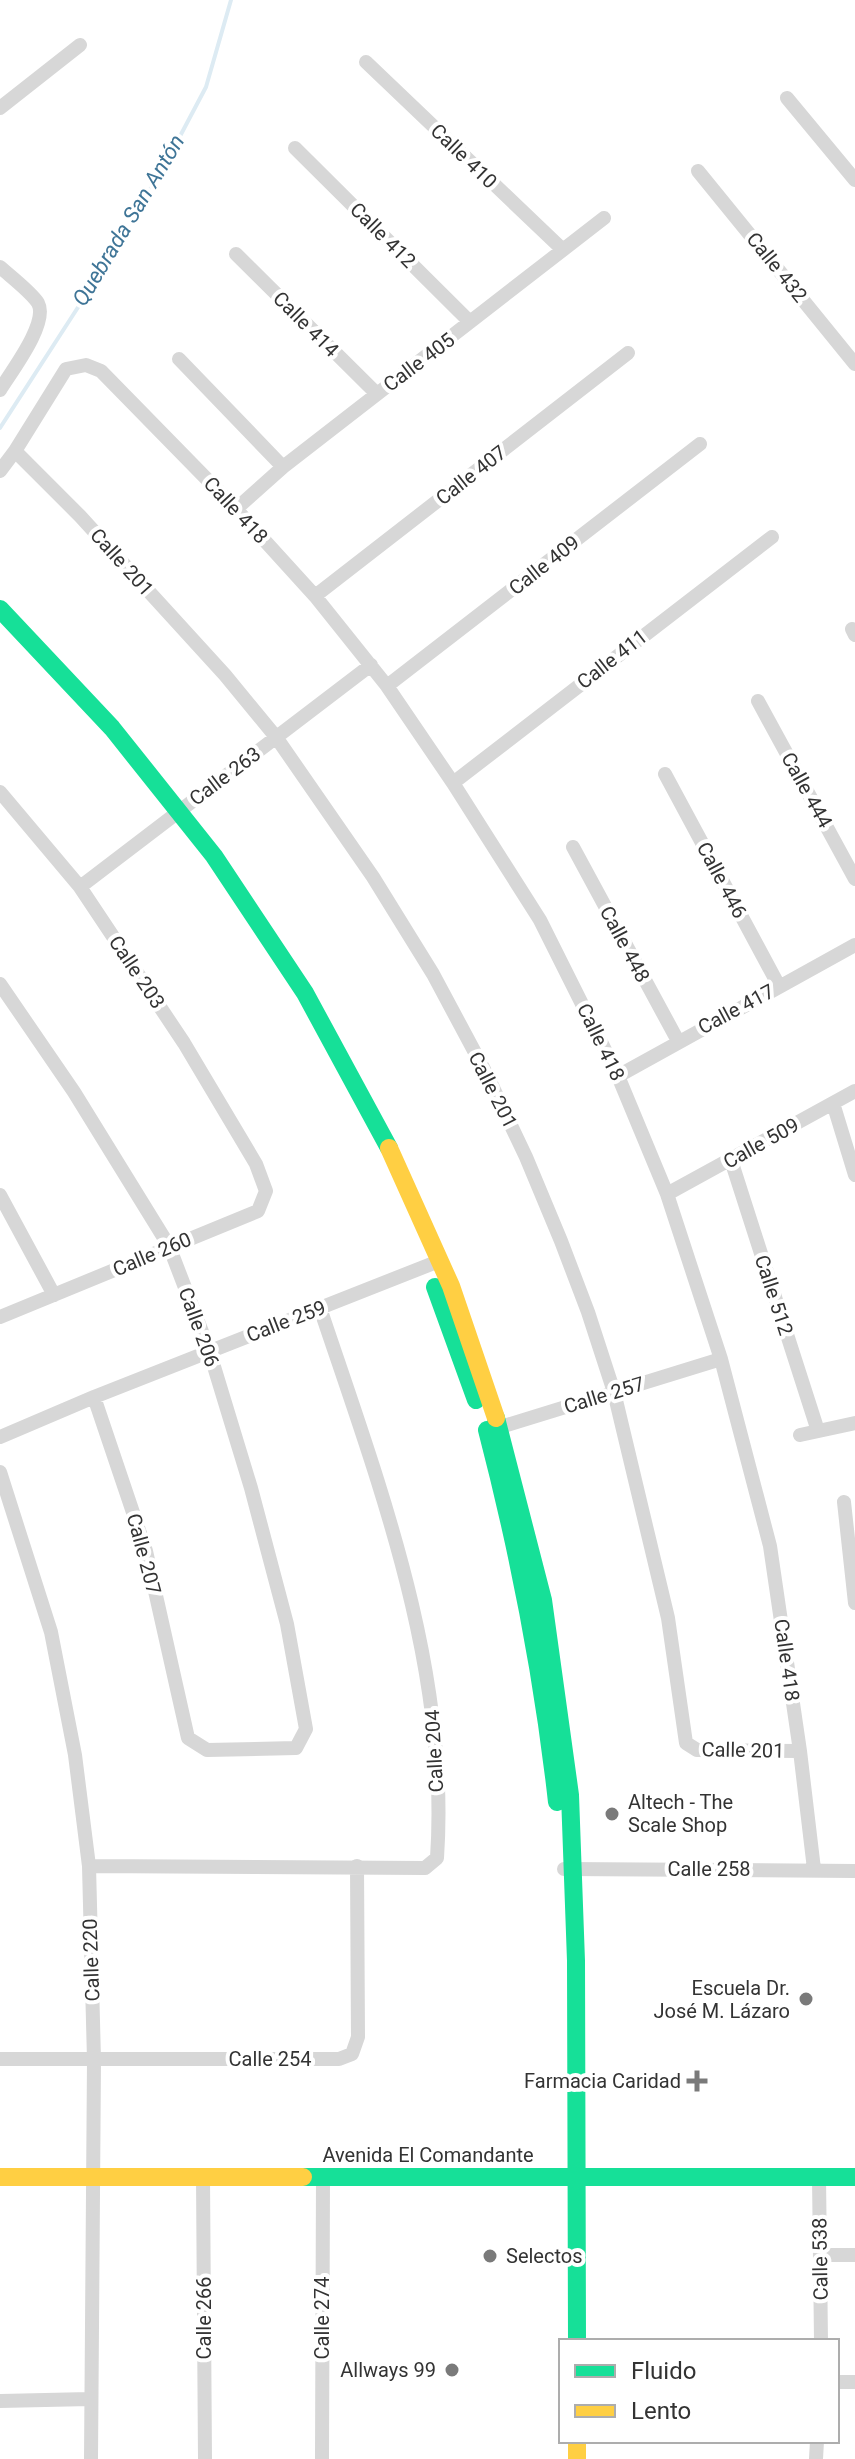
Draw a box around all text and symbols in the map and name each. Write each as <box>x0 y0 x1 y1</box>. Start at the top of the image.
street label: Calle 410 <box>426 119 502 193</box>
water label: Quebrada San Antón <box>67 130 189 310</box>
street label: Calle 412 <box>345 197 421 273</box>
street label: Calle 432 <box>742 227 812 307</box>
street label: Calle 414 <box>268 286 344 362</box>
street label: Calle 405 <box>379 327 459 397</box>
street label: Calle 407 <box>431 440 511 510</box>
street label: Calle 418 <box>199 471 273 549</box>
street label: Calle 201 <box>85 523 159 601</box>
street label: Calle 409 <box>504 530 584 600</box>
street label: Calle 411 <box>572 624 652 694</box>
street label: Calle 263 <box>185 741 265 811</box>
street label: Calle 444 <box>776 748 838 832</box>
street label: Calle 446 <box>692 838 752 922</box>
street label: Calle 448 <box>595 902 655 986</box>
street label: Calle 203 <box>104 931 170 1013</box>
street label: Calle 417 <box>694 979 778 1039</box>
street label: Calle 418 <box>572 999 630 1085</box>
street label: Calle 201 <box>463 1048 523 1132</box>
street label: Calle 509 <box>719 1112 803 1174</box>
street label: Calle 260 <box>109 1227 195 1281</box>
street label: Calle 512 <box>750 1252 798 1338</box>
street label: Calle 206 <box>174 1284 224 1370</box>
street label: Calle 259 <box>243 1295 329 1347</box>
street label: Calle 257 <box>561 1371 647 1419</box>
street label: Calle 207 <box>122 1511 166 1597</box>
street label: Calle 418 <box>769 1617 805 1703</box>
street label: Calle 204 <box>420 1709 448 1793</box>
street label: Calle 201 <box>701 1737 785 1763</box>
place label: Altech - The Scale Shop <box>628 1790 733 1837</box>
marker: Altech - The Scale Shop <box>603 1805 621 1823</box>
street label: Calle 258 <box>668 1857 750 1881</box>
street label: Calle 220 <box>78 1918 104 2002</box>
place label: Escuela Dr. José M. Lázaro <box>654 1976 790 2023</box>
marker: Escuela Dr. José M. Lázaro <box>797 1990 815 2008</box>
street label: Calle 254 <box>229 2047 311 2071</box>
place label: Farmacia Caridad <box>524 2069 681 2093</box>
marker: Farmacia Caridad <box>688 2072 706 2090</box>
street label: Avenida El Comandante <box>322 2143 534 2167</box>
street label: Calle 538 <box>807 2217 833 2301</box>
place label: Selectos <box>506 2244 583 2268</box>
marker: Selectos <box>481 2247 499 2265</box>
street label: Calle 266 <box>192 2277 216 2359</box>
street label: Calle 274 <box>310 2277 334 2359</box>
legend <box>559 2339 839 2443</box>
text: Fluido <box>631 2357 696 2385</box>
place label: Allways 99 <box>340 2358 436 2382</box>
marker: Allways 99 <box>443 2361 461 2379</box>
text: Lento <box>631 2397 691 2425</box>

